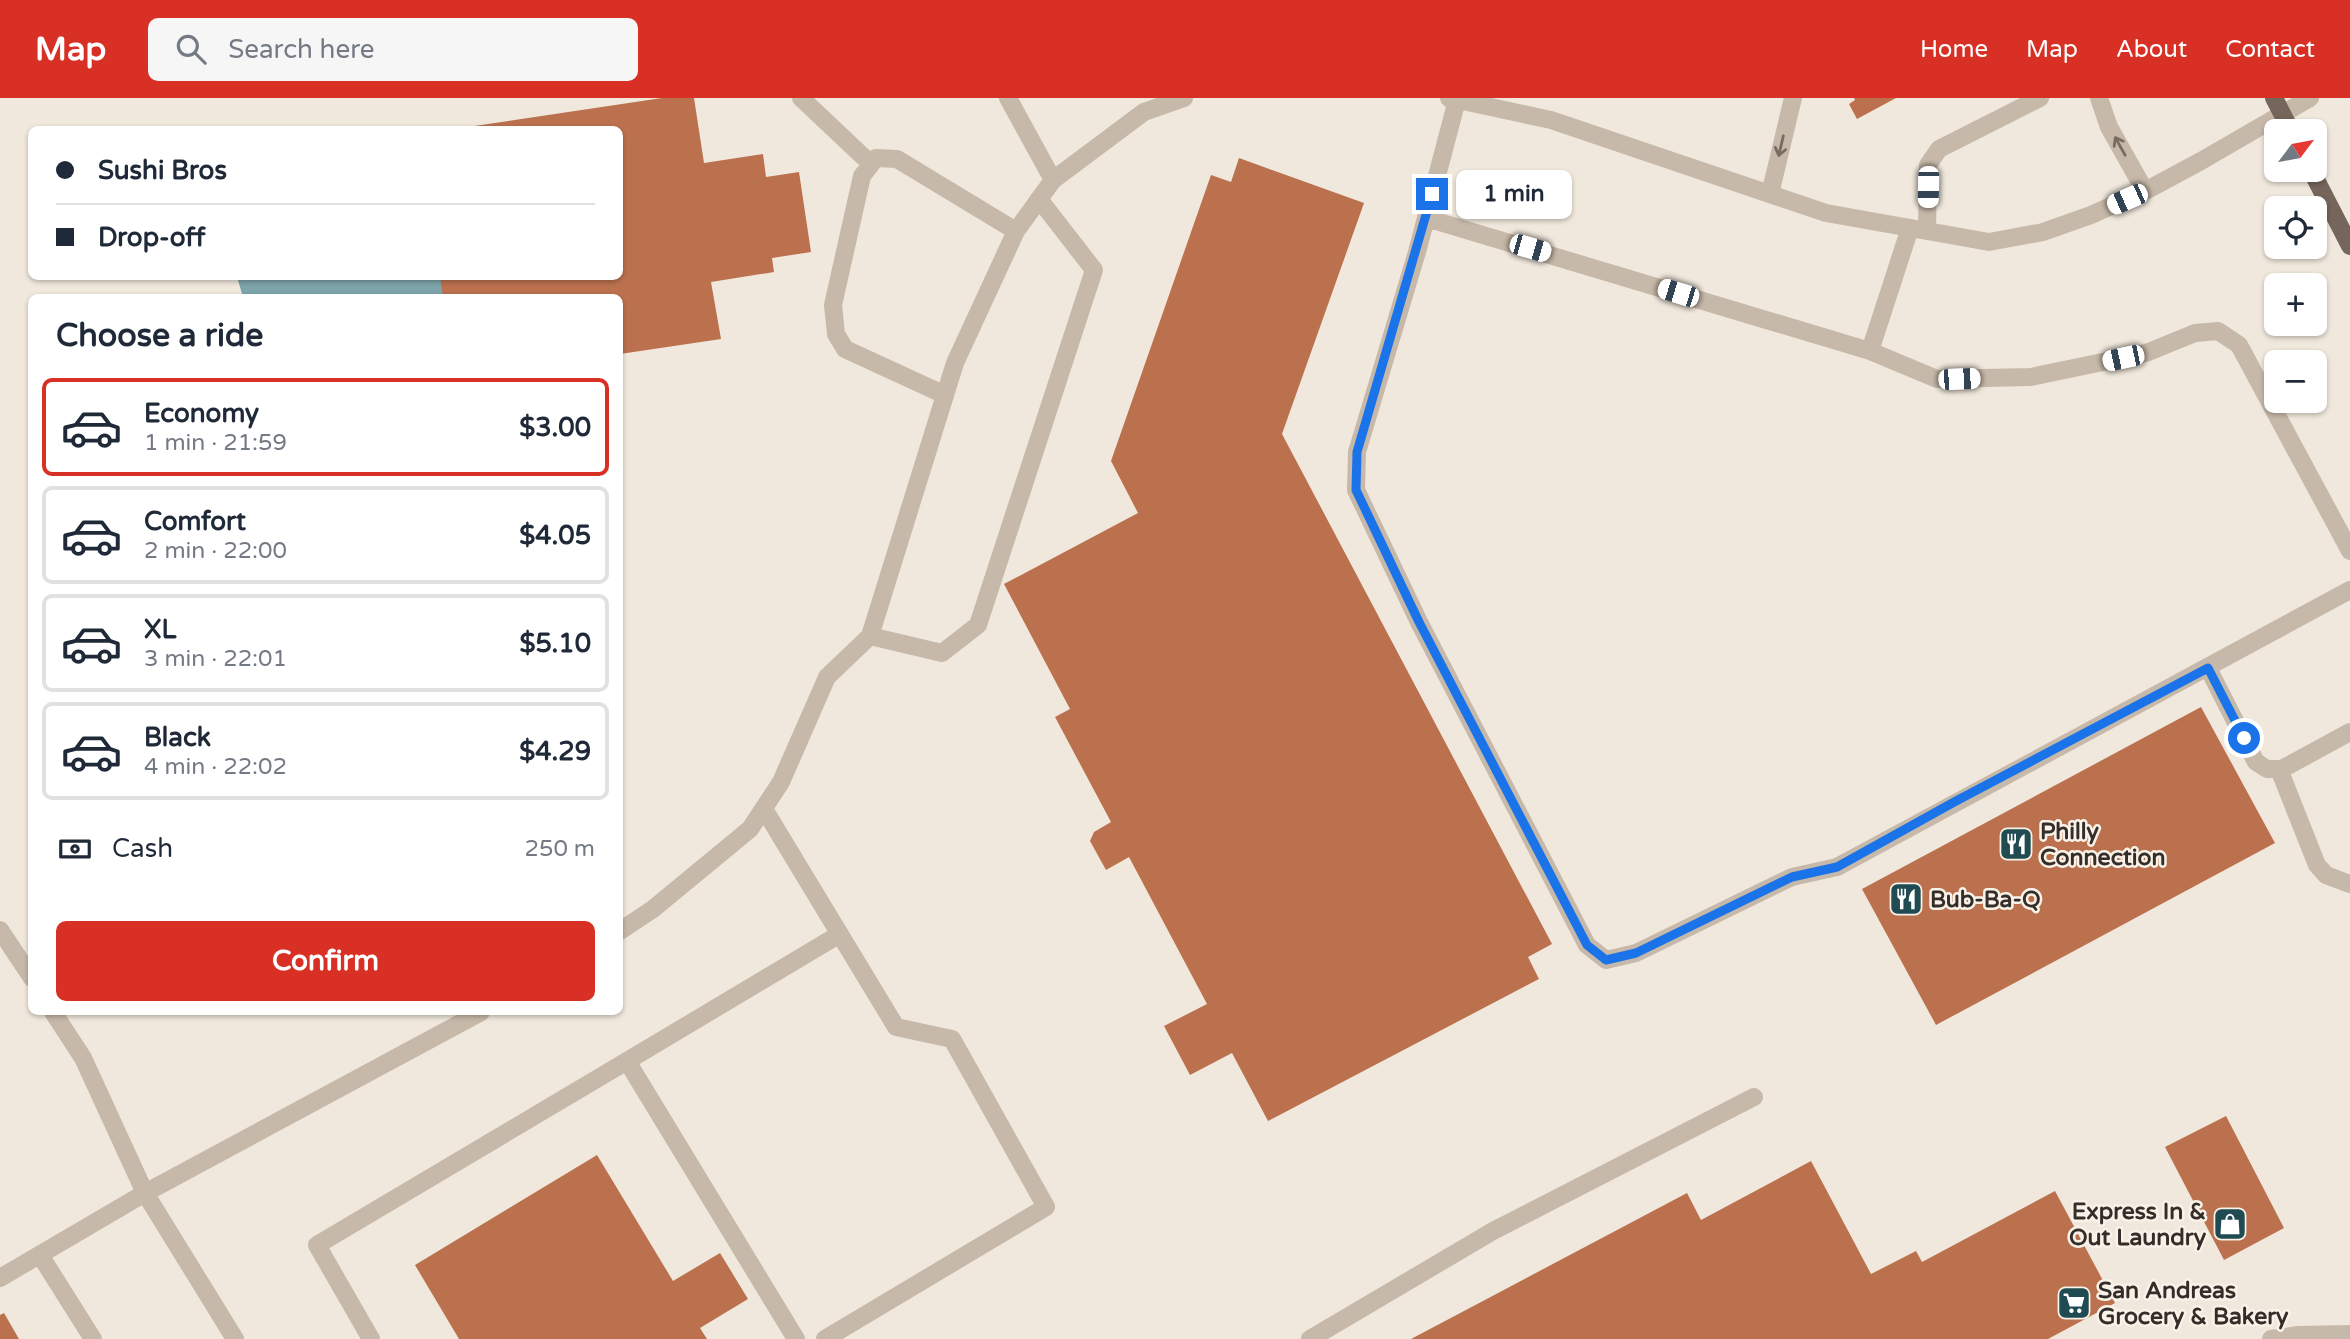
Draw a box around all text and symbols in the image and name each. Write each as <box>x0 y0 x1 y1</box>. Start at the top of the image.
search box <box>148 18 638 81</box>
text: Map <box>35 30 106 69</box>
icon: search <box>172 30 210 68</box>
text: Search here <box>228 34 374 65</box>
text: Home <box>1920 35 1988 64</box>
text: Map <box>2026 35 2078 64</box>
text: About <box>2116 35 2187 64</box>
text: Contact <box>2225 35 2315 64</box>
north arrow <box>2264 119 2328 182</box>
map controls <box>2264 119 2327 413</box>
one-way arrow <box>1774 134 1787 157</box>
one-way arrow <box>2113 136 2127 156</box>
text: Sushi Bros <box>98 155 227 186</box>
car <box>1918 166 1939 208</box>
callout: 1 min <box>1456 170 1572 218</box>
route end <box>1416 178 1448 210</box>
text: 1 min <box>1483 180 1545 208</box>
car <box>2104 181 2151 217</box>
button: locate <box>2264 196 2327 259</box>
text: Drop-off <box>98 222 205 253</box>
car <box>1507 232 1554 264</box>
button: + <box>2264 273 2327 336</box>
car <box>1655 277 1702 309</box>
text: Choose a ride <box>56 317 263 355</box>
car <box>2101 343 2146 373</box>
button: − <box>2264 350 2327 413</box>
car <box>1938 368 1981 390</box>
icon: car <box>60 396 123 459</box>
text: Economy <box>144 398 259 429</box>
text: $3.00 <box>519 412 591 443</box>
text: 1 min · 21:59 <box>144 429 287 457</box>
icon: car <box>60 504 123 567</box>
text: Comfort <box>144 506 246 537</box>
text: $4.05 <box>519 520 591 551</box>
text: 2 min · 22:00 <box>144 537 287 565</box>
icon: car <box>60 612 123 675</box>
text: XL <box>144 614 176 645</box>
text: $5.10 <box>519 628 591 659</box>
text: 3 min · 22:01 <box>144 645 287 673</box>
icon: car <box>60 720 123 783</box>
text: Black <box>144 722 211 753</box>
route start <box>2228 722 2260 754</box>
text: $4.29 <box>519 736 591 767</box>
text: 4 min · 22:02 <box>144 753 287 781</box>
place label: Philly Connection <box>2040 818 2165 872</box>
restaurant icon: Philly Connection <box>1997 825 2035 863</box>
icon: cash <box>56 830 94 868</box>
text: Cash <box>112 833 173 864</box>
text: 250 m <box>525 835 595 863</box>
restaurant icon: Bub-Ba-Q <box>1887 880 1925 918</box>
place label: Bub-Ba-Q <box>1930 886 2041 914</box>
button: Confirm <box>56 921 595 1001</box>
place label: Express In & Out Laundry <box>2069 1198 2207 1252</box>
shop icon: Express In & Out Laundry <box>2211 1205 2249 1243</box>
place label: San Andreas Grocery & Bakery <box>2098 1277 2289 1331</box>
supermarket icon: San Andreas Grocery & Bakery <box>2055 1284 2093 1322</box>

